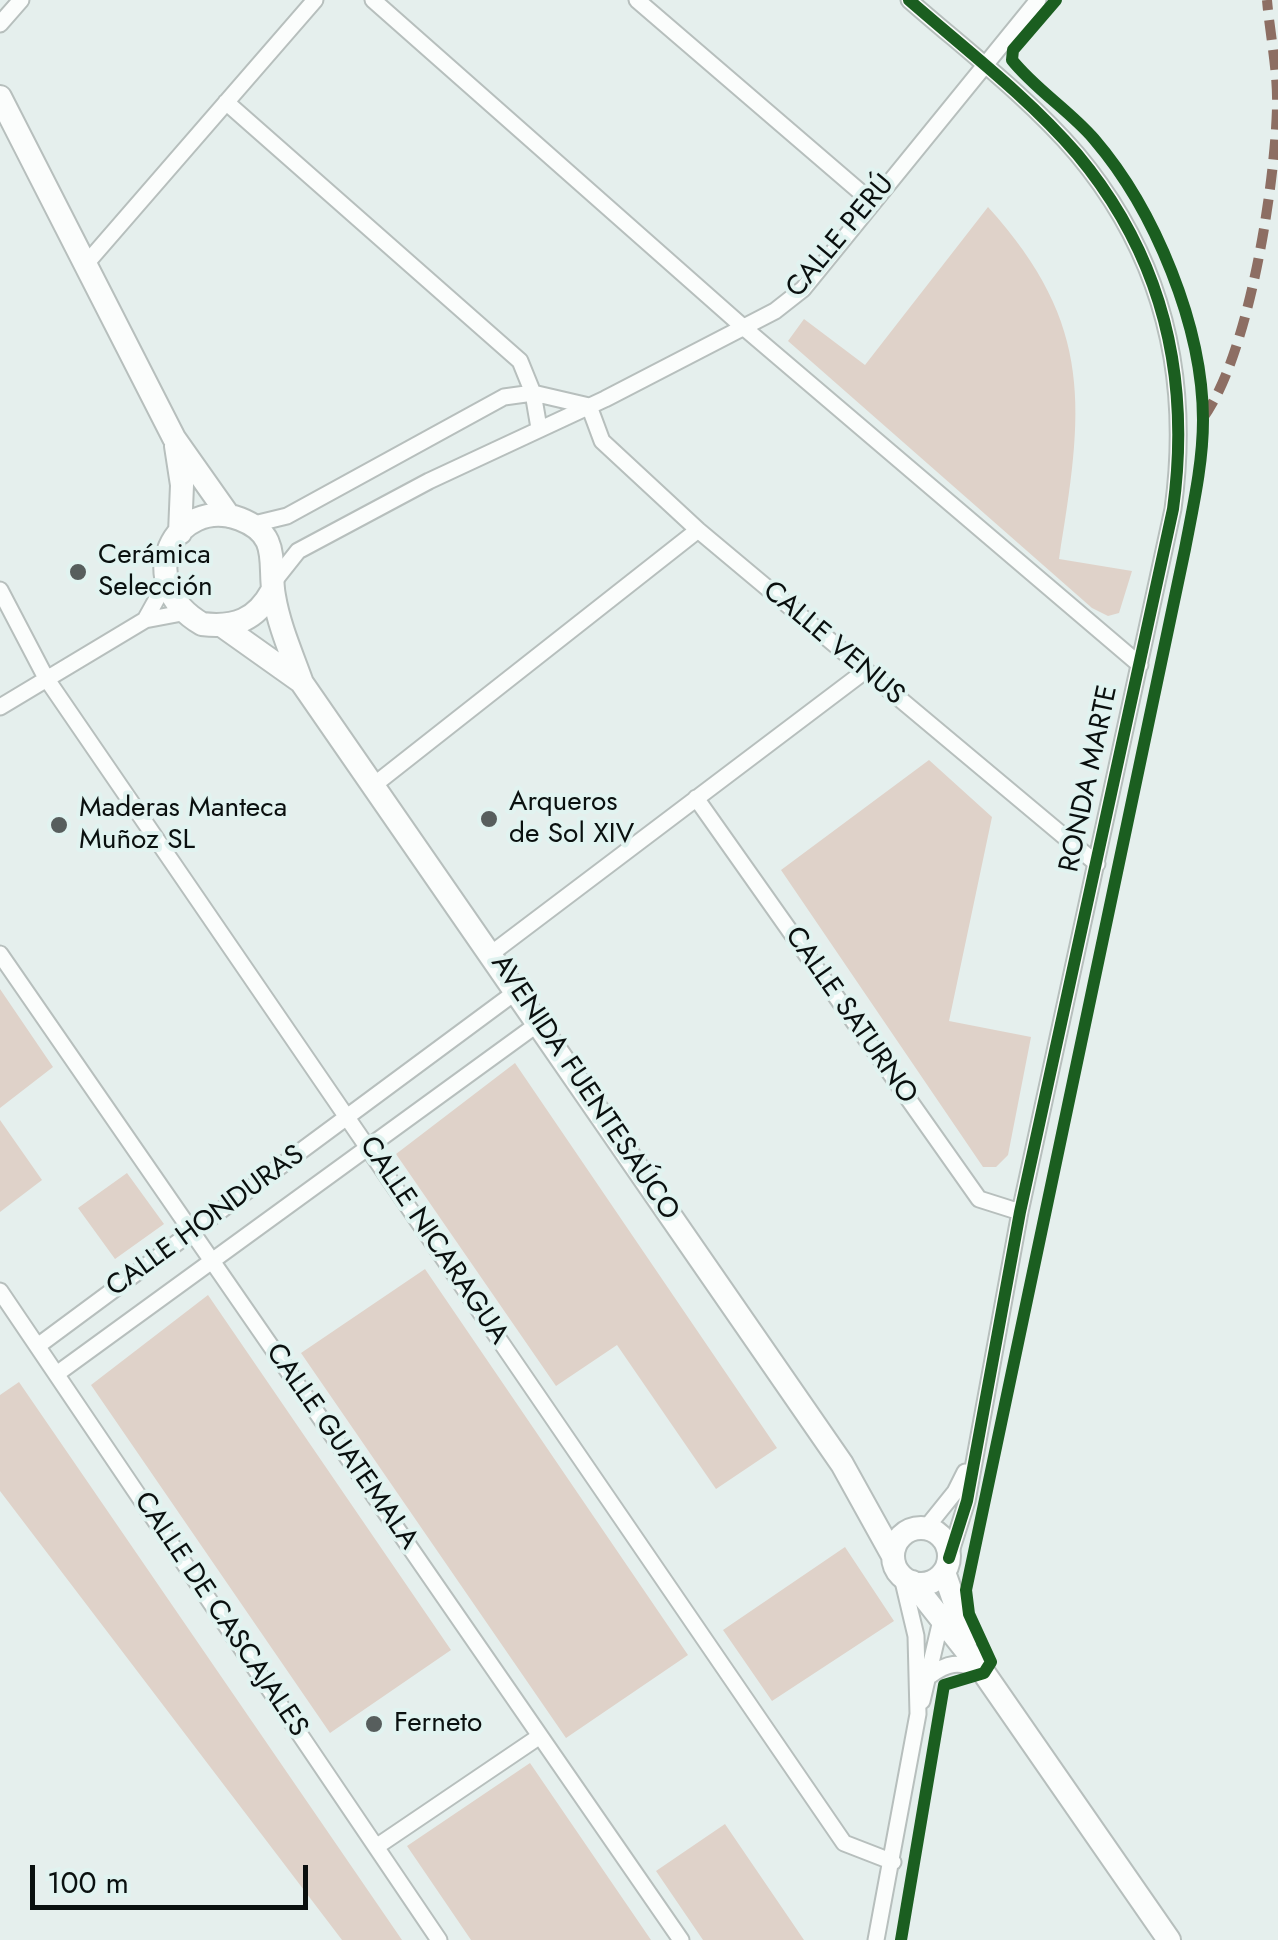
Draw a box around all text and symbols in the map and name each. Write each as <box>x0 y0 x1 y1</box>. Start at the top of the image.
street label: CALLE PERÚ <box>780 169 902 305</box>
place label: Cerámica Selección <box>98 539 213 605</box>
marker: Cerámica Selección <box>67 561 89 583</box>
street label: CALLE VENUS <box>755 575 911 713</box>
street label: RONDA MARTE <box>1054 683 1126 875</box>
place label: Arqueros de Sol XIV <box>509 786 634 852</box>
place label: Maderas Manteca Muñoz SL <box>79 792 287 858</box>
marker: Arqueros de Sol XIV <box>478 808 500 830</box>
marker: Maderas Manteca Muñoz SL <box>48 814 70 836</box>
street label: CALLE SATURNO <box>777 921 923 1111</box>
street label: AVENIDA FUENTESAÚCO <box>483 949 685 1227</box>
street label: CALLE NICARAGUA <box>351 1131 515 1351</box>
street label: CALLE HONDURAS <box>101 1139 311 1305</box>
street label: CALLE GUATEMALA <box>257 1338 425 1556</box>
street label: CALLE DE CASCAJALES <box>126 1486 314 1744</box>
place label: Ferneto <box>394 1707 482 1741</box>
marker: Ferneto <box>363 1713 385 1735</box>
scale bar <box>35 1845 312 1907</box>
text: 100 m <box>47 1861 129 1904</box>

